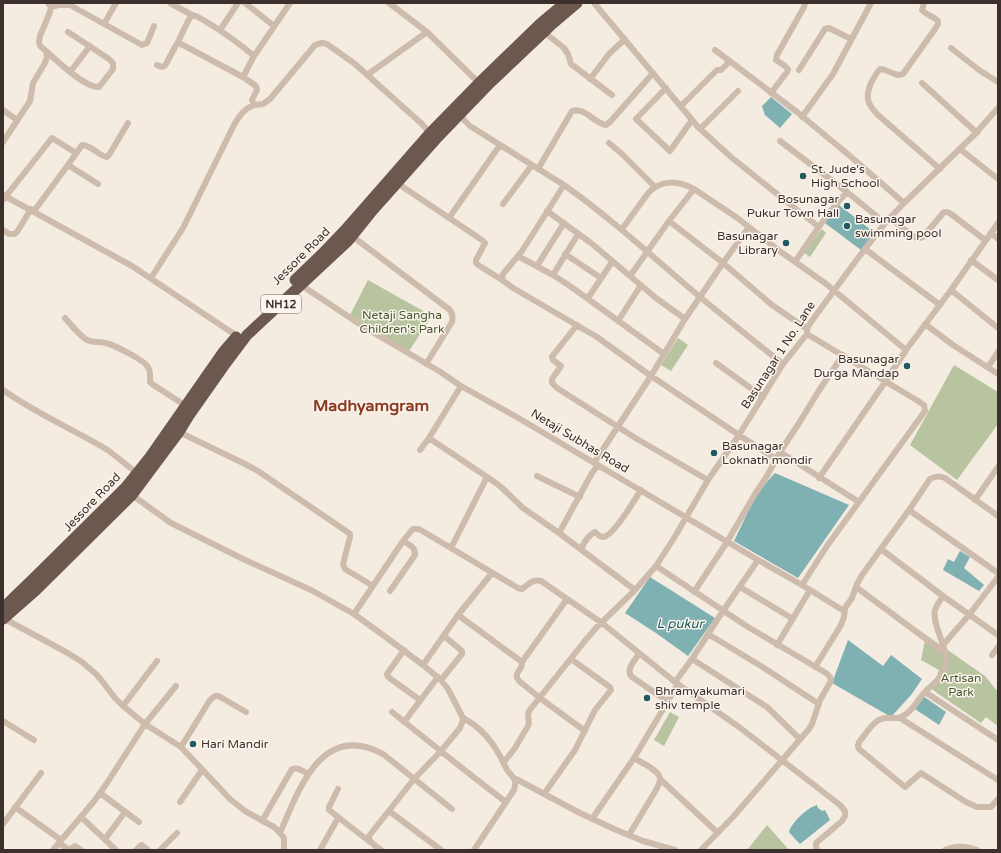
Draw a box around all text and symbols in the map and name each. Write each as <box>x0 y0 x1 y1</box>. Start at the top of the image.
place label: St. Jude's High School <box>811 162 880 190</box>
marker: St. Jude's High School <box>798 171 808 181</box>
place label: Bosunagar Pukur Town Hall <box>747 192 839 220</box>
marker: Bosunagar Pukur Town Hall <box>842 201 852 211</box>
place label: Basunagar swimming pool <box>855 212 941 240</box>
marker: Basunagar swimming pool <box>842 221 852 231</box>
street label: Jessore Road <box>269 224 333 288</box>
place label: Basunagar Library <box>717 229 779 257</box>
marker: Basunagar Library <box>781 238 791 248</box>
road number: NH12 <box>261 295 301 313</box>
street label: Basunagar 1 No. Lane <box>738 298 818 411</box>
park label: Netaji Sangha Children's Park <box>360 308 445 336</box>
place label: Basunagar Durga Mandap <box>813 352 899 380</box>
marker: Basunagar Durga Mandap <box>902 361 912 371</box>
district label: Madhyamgram <box>313 396 429 416</box>
street label: Netaji Subhas Road <box>528 406 632 476</box>
place label: Basunagar Loknath mondir <box>722 439 813 467</box>
marker: Basunagar Loknath mondir <box>709 448 719 458</box>
street label: Jessore Road <box>61 470 123 534</box>
water label: L pukur <box>657 616 705 632</box>
park label: Artisan Park <box>941 671 981 699</box>
place label: Bhramyakumari shiv temple <box>655 684 745 712</box>
marker: Bhramyakumari shiv temple <box>642 693 652 703</box>
place label: Hari Mandir <box>201 737 269 751</box>
marker: Hari Mandir <box>188 739 198 749</box>

